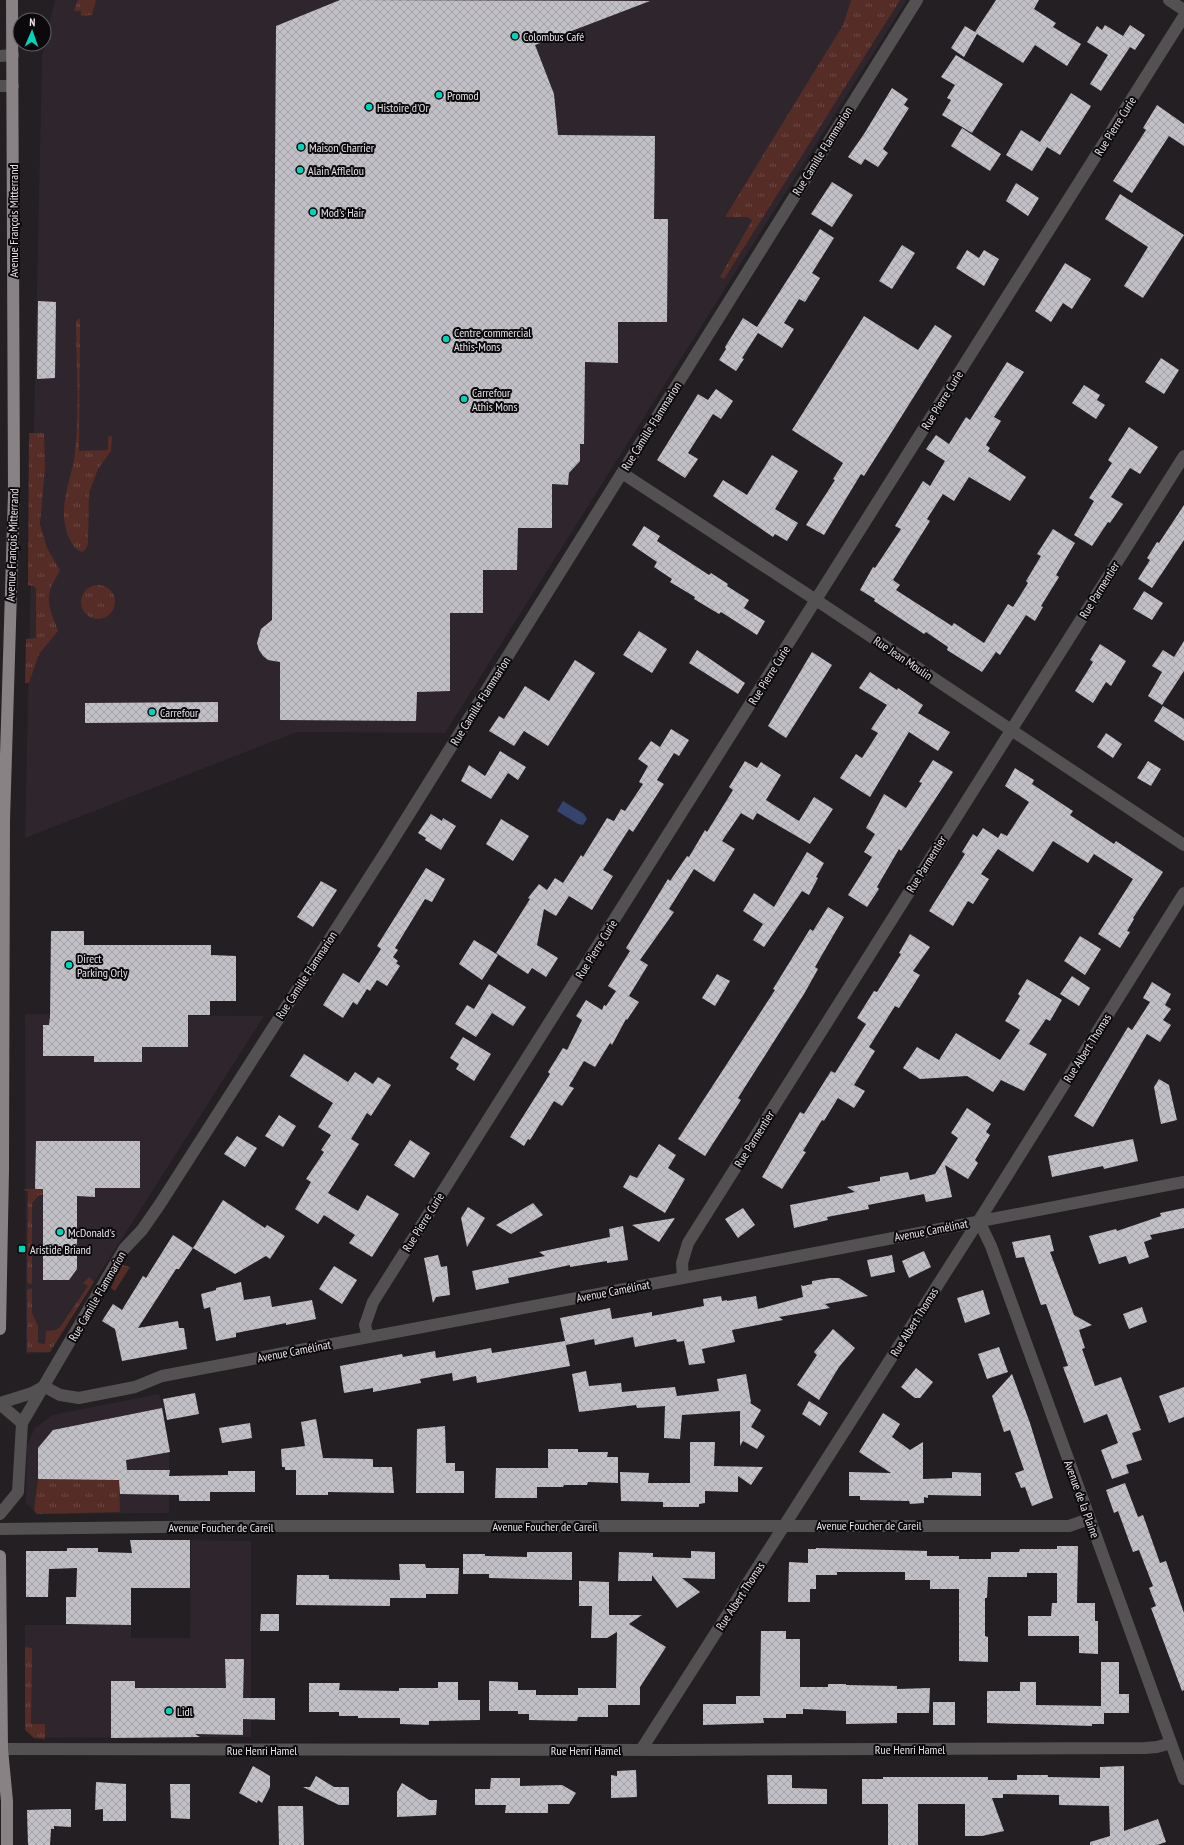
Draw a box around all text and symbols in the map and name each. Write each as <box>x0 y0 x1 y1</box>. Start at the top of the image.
north arrow <box>12 12 52 52</box>
text: N <box>29 15 36 29</box>
place label: Colombus Café <box>523 29 584 44</box>
marker: Colombus Café <box>510 31 520 41</box>
place label: Promod <box>447 88 479 103</box>
marker: Promod <box>434 90 444 100</box>
street label: Rue Pierre Curie <box>1091 94 1139 158</box>
place label: Histoire d'Or <box>377 100 429 115</box>
marker: Histoire d'Or <box>364 102 374 112</box>
street label: Rue Camille Flammarion <box>789 104 855 198</box>
place label: Maison Charrier <box>309 140 375 155</box>
marker: Maison Charrier <box>296 142 306 152</box>
place label: Alain Afflelou <box>308 163 364 178</box>
street label: Avenue François Mitterrand <box>6 164 21 278</box>
marker: Alain Afflelou <box>295 165 305 175</box>
place label: Mod's Hair <box>321 205 365 220</box>
marker: Mod's Hair <box>308 207 318 217</box>
place label: Centre commercial Athis-Mons <box>454 325 531 354</box>
marker: Centre commercial Athis-Mons <box>441 334 451 344</box>
street label: Rue Pierre Curie <box>918 368 966 432</box>
street label: Rue Camille Flammarion <box>618 379 684 473</box>
place label: Carrefour Athis Mons <box>472 385 517 414</box>
marker: Carrefour Athis Mons <box>459 394 469 404</box>
street label: Avenue François Mitterrand <box>3 488 21 602</box>
street label: Rue Parmentier <box>1076 558 1123 621</box>
street label: Rue Jean Moulin <box>871 633 935 683</box>
street label: Rue Pierre Curie <box>745 643 793 707</box>
street label: Rue Camille Flammarion <box>447 654 513 748</box>
place label: Carrefour <box>160 705 199 720</box>
marker: Carrefour <box>147 707 157 717</box>
street label: Rue Parmentier <box>903 832 950 895</box>
street label: Rue Pierre Curie <box>572 917 620 981</box>
street label: Rue Camille Flammarion <box>272 928 340 1022</box>
place label: Direct Parking Orly <box>77 951 128 980</box>
marker: Direct Parking Orly <box>64 960 74 970</box>
street label: Rue Albert Thomas <box>1060 1011 1114 1085</box>
street label: Rue Parmentier <box>731 1107 778 1170</box>
street label: Rue Pierre Curie <box>399 1190 447 1254</box>
street label: Avenue Camélinat <box>893 1215 970 1244</box>
place label: McDonald's <box>68 1225 115 1240</box>
marker: McDonald's <box>55 1227 65 1237</box>
place label: Aristide Briand <box>30 1242 91 1257</box>
marker: Aristide Briand <box>17 1244 27 1254</box>
street label: Rue Camille Flammarion <box>65 1248 129 1344</box>
street label: Avenue Camélinat <box>575 1276 652 1305</box>
street label: Rue Albert Thomas <box>887 1285 941 1359</box>
street label: Avenue Camélinat <box>256 1336 333 1365</box>
street label: Avenue de la Plaine <box>1061 1458 1103 1540</box>
street label: Avenue Foucher de Careil <box>816 1518 922 1533</box>
street label: Avenue Foucher de Careil <box>492 1519 598 1534</box>
street label: Avenue Foucher de Careil <box>168 1520 274 1535</box>
street label: Rue Albert Thomas <box>712 1559 768 1633</box>
place label: Lidl <box>177 1704 193 1719</box>
marker: Lidl <box>164 1706 174 1716</box>
street label: Rue Henri Hamel <box>875 1742 945 1757</box>
street label: Rue Henri Hamel <box>227 1743 297 1758</box>
street label: Rue Henri Hamel <box>551 1743 621 1758</box>

